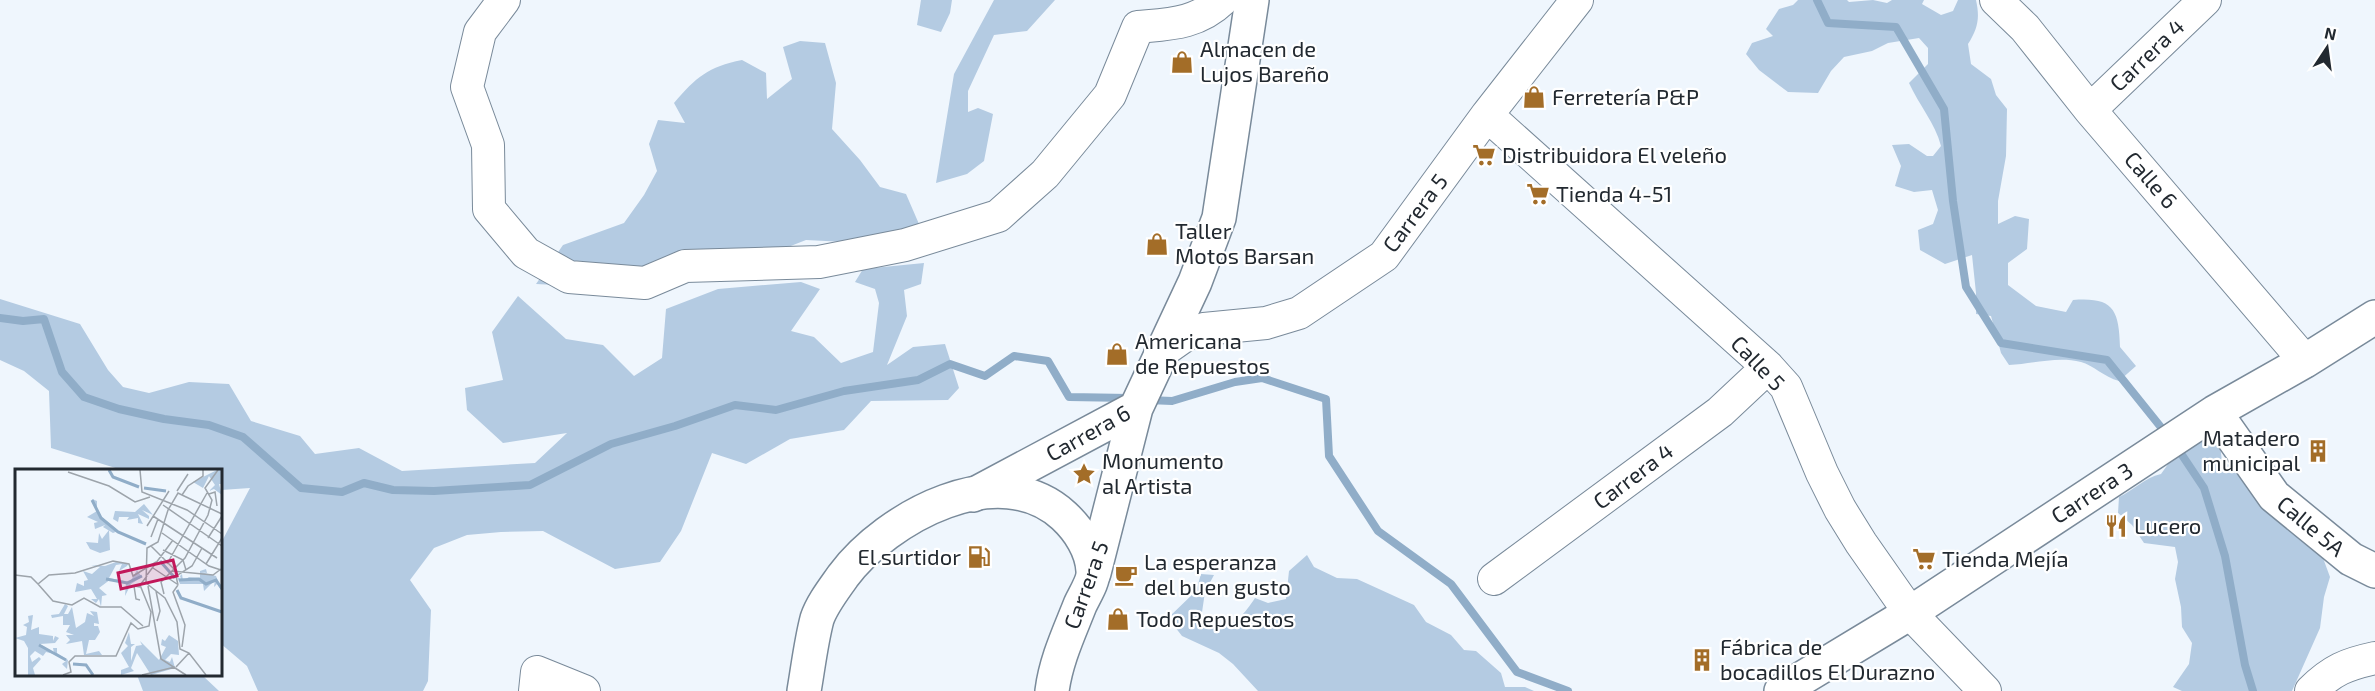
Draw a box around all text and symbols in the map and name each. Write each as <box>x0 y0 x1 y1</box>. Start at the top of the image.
street label: Carrera 4 <box>2104 13 2189 96</box>
north arrow <box>2297 18 2357 78</box>
text: N <box>2323 22 2338 43</box>
place label: Almacen de Lujos Bareño <box>1200 35 1329 87</box>
shop icon: Almacen de Lujos Bareño <box>1169 49 1195 75</box>
place label: Ferretería P&P <box>1552 83 1699 109</box>
shop icon: Ferretería P&P <box>1521 84 1547 110</box>
place label: Distribuidora El veleño <box>1502 141 1727 167</box>
supermarket icon: Distribuidora El veleño <box>1471 142 1497 168</box>
street label: Calle 6 <box>2120 146 2184 213</box>
street label: Carrera 5 <box>1376 168 1452 257</box>
place label: Tienda 4-51 <box>1556 180 1672 206</box>
supermarket icon: Tienda 4-51 <box>1525 181 1551 207</box>
place label: Taller Motos Barsan <box>1175 217 1314 268</box>
shop icon: Taller Motos Barsan <box>1144 231 1170 257</box>
place label: Americana de Repuestos <box>1135 327 1270 378</box>
street label: Calle 5 <box>1726 329 1791 395</box>
shop icon: Americana de Repuestos <box>1104 341 1130 367</box>
street label: Carrera 6 <box>1041 398 1134 466</box>
place label: Matadero municipal <box>2202 424 2300 475</box>
street label: Carrera 4 <box>1587 437 1677 514</box>
building icon: Matadero municipal <box>2305 438 2331 464</box>
place label: Monumento al Artista <box>1102 447 1224 498</box>
street label: Carrera 3 <box>2046 456 2137 528</box>
place icon: Monumento al Artista <box>1071 461 1097 487</box>
inset map <box>15 469 222 676</box>
street label: Calle 5A <box>2273 490 2351 561</box>
place label: Lucero <box>2134 512 2201 538</box>
restaurant icon: Lucero <box>2103 513 2129 539</box>
street label: Carrera 5 <box>1057 537 1113 632</box>
place label: El surtidor <box>857 543 961 569</box>
fuel station icon: El surtidor <box>966 544 992 570</box>
place label: Tienda Mejía <box>1942 545 2069 572</box>
supermarket icon: Tienda Mejía <box>1911 546 1937 572</box>
place label: La esperanza del buen gusto <box>1144 548 1291 599</box>
cafe icon: La esperanza del buen gusto <box>1113 562 1139 588</box>
place label: Todo Repuestos <box>1136 605 1294 631</box>
shop icon: Todo Repuestos <box>1105 606 1131 632</box>
place label: Fábrica de bocadillos El Durazno <box>1720 633 1935 684</box>
building icon: Fábrica de bocadillos El Durazno <box>1689 647 1715 673</box>

